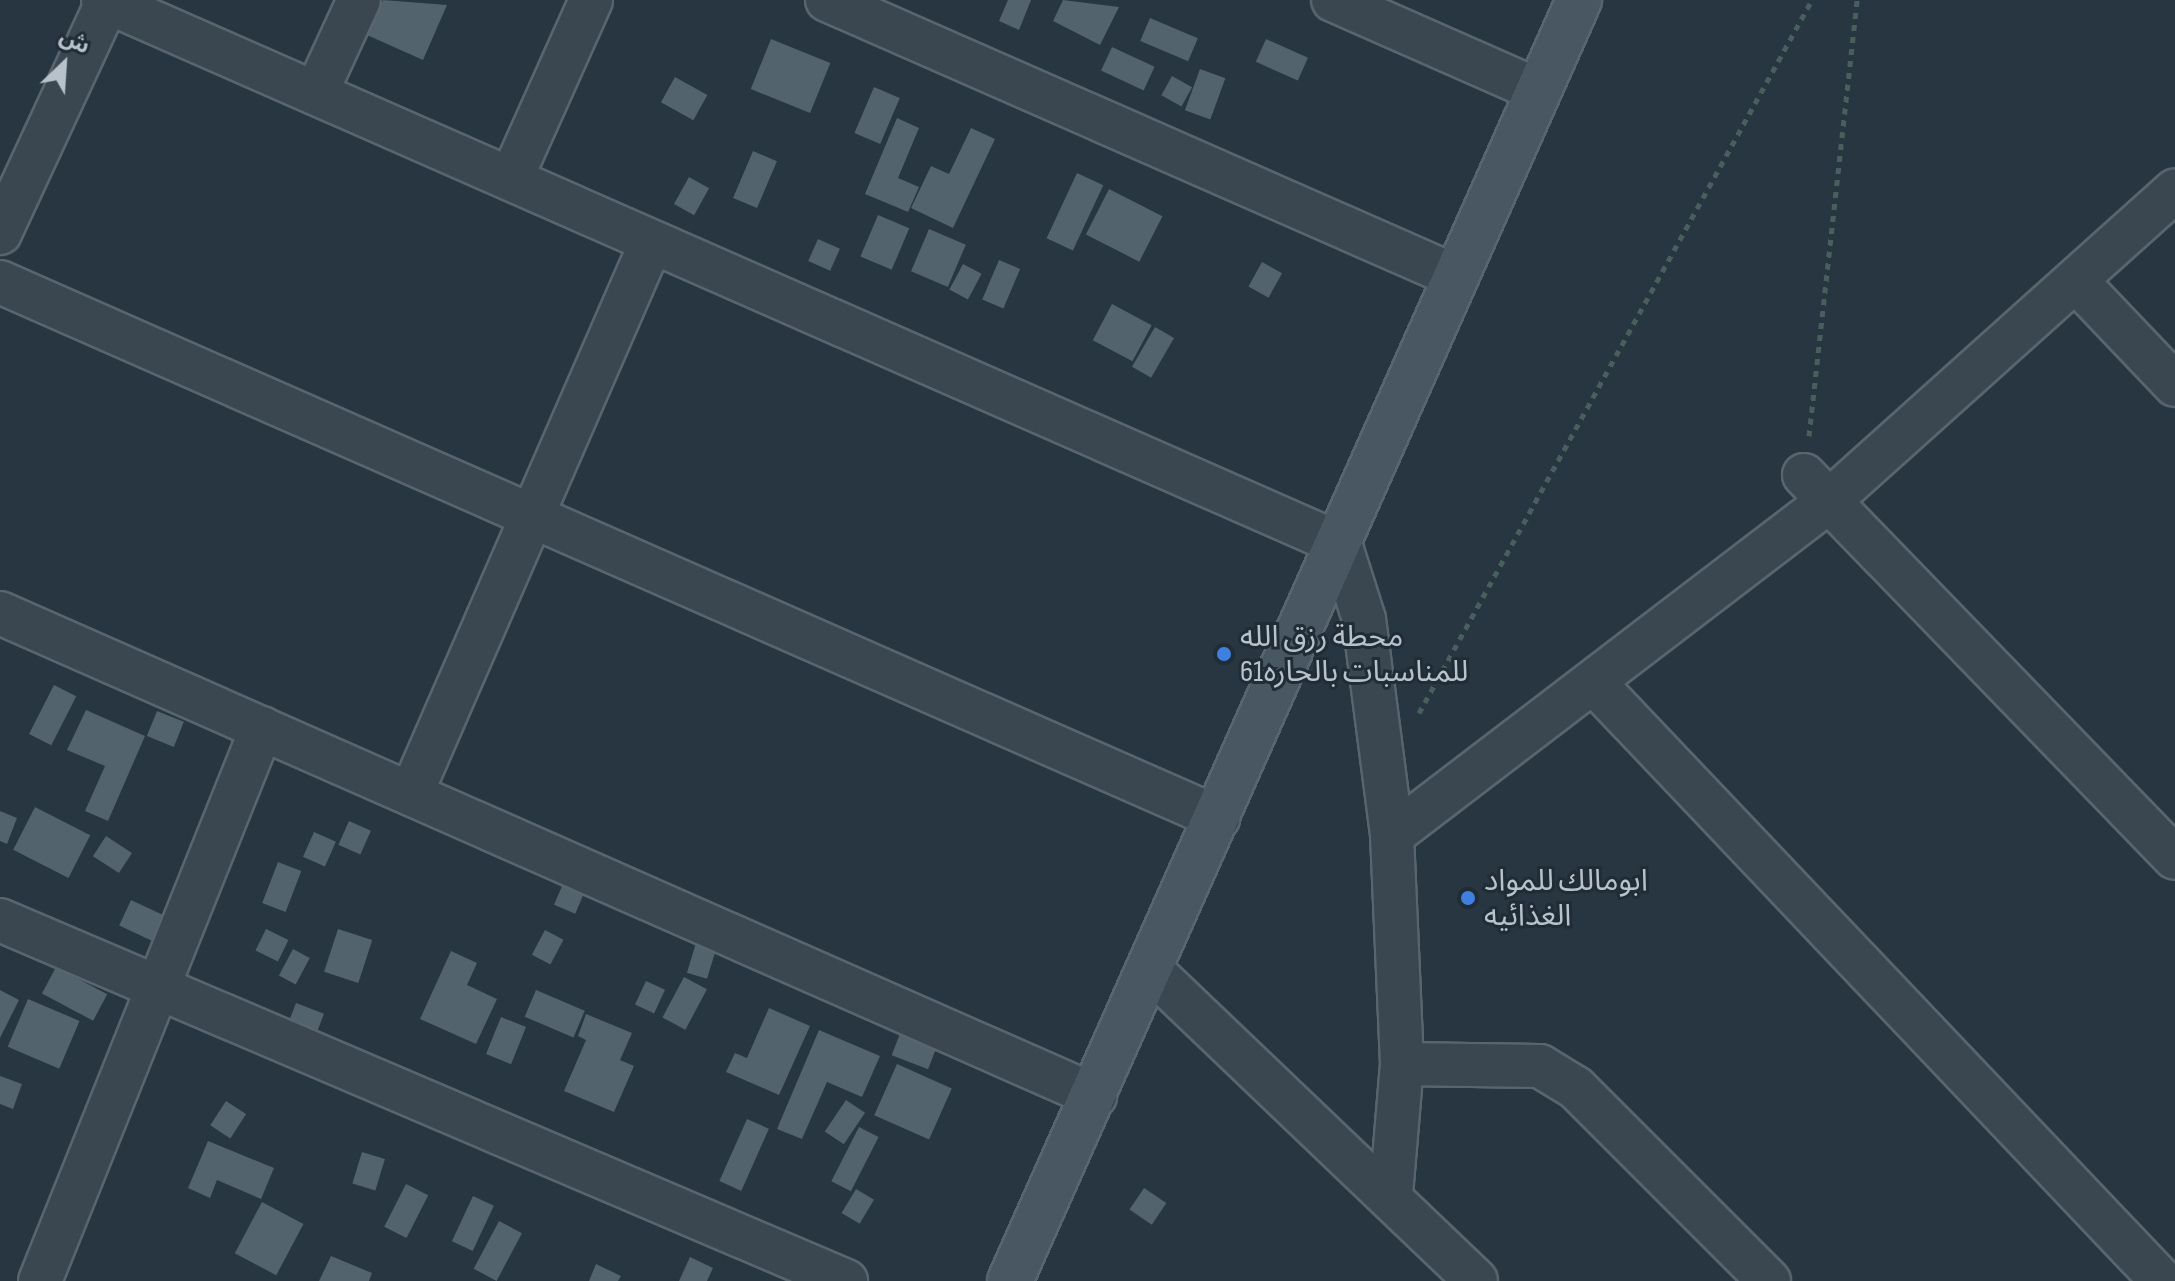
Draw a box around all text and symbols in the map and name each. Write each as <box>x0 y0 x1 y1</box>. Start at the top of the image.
text: ش <box>55 23 94 60</box>
north arrow <box>24 24 104 104</box>
place label: محطة رزق الله للمناسبات بالحاره61 <box>1240 619 1468 690</box>
marker: محطة رزق الله للمناسبات بالحاره61 <box>1215 645 1233 663</box>
place label: ابومالك للمواد الغذائيه <box>1484 863 1648 934</box>
marker: ابومالك للمواد الغذائيه <box>1459 889 1477 907</box>

